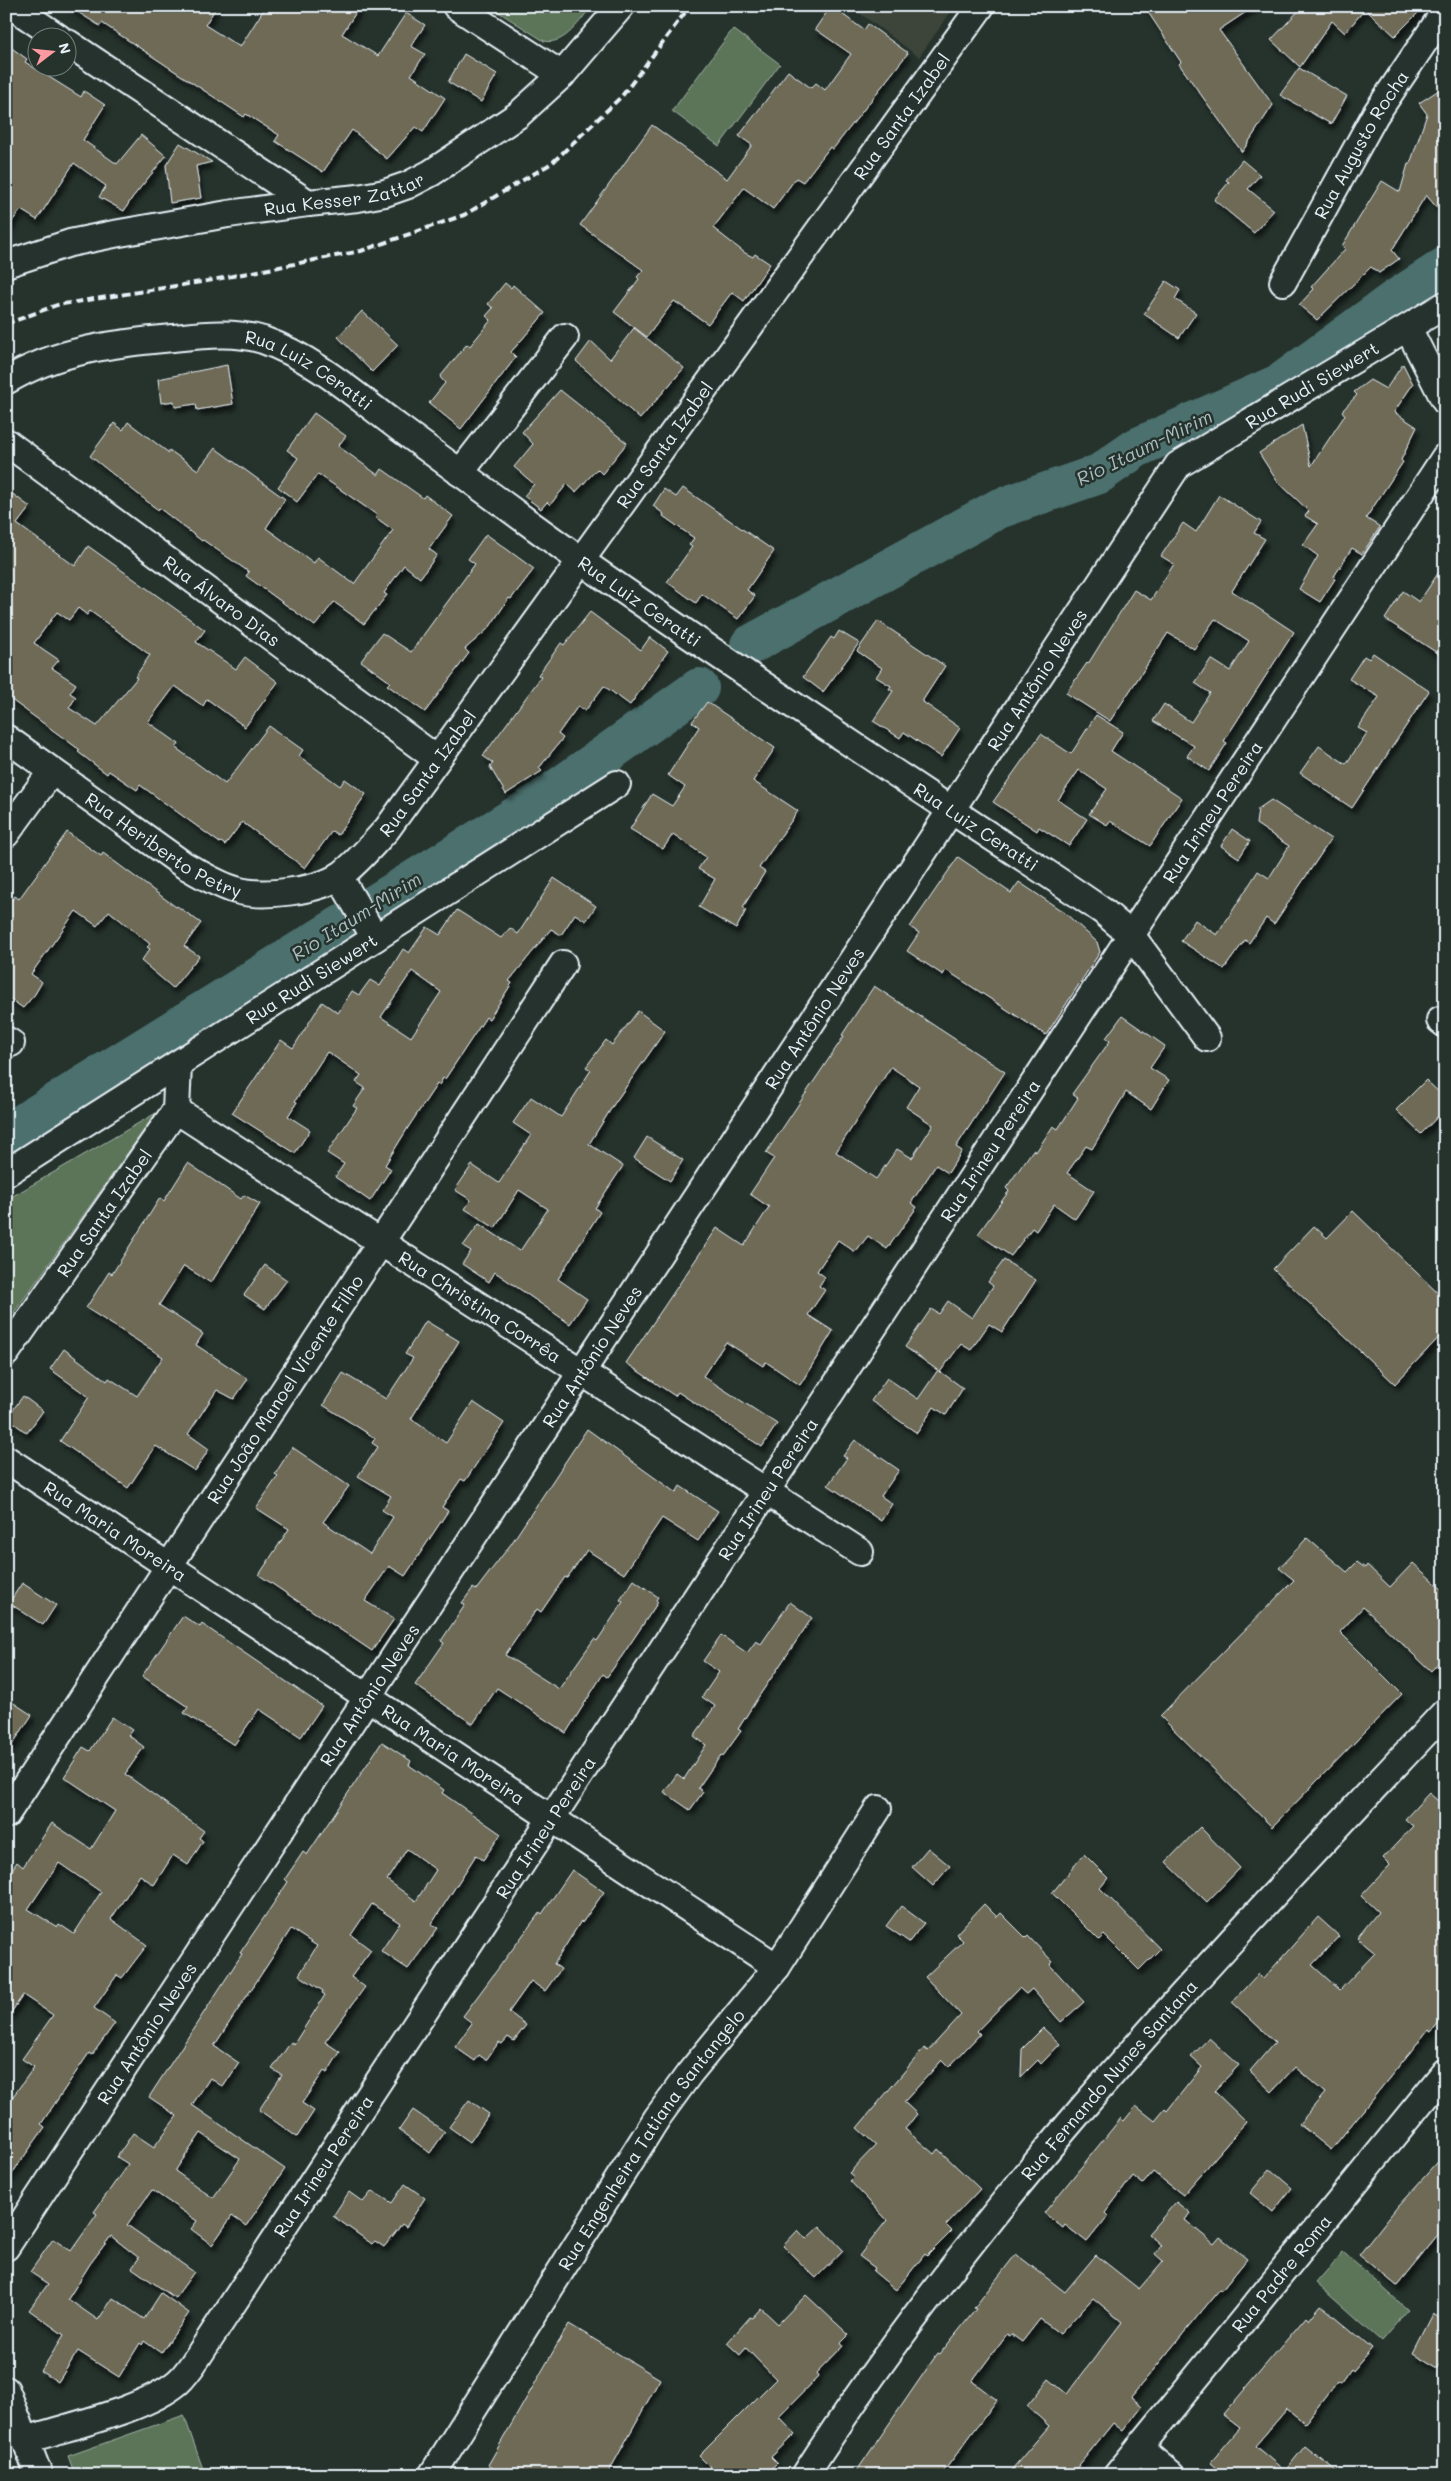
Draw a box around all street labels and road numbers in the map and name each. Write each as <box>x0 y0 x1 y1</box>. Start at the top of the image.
street label: Rua Santa Izabel <box>848 48 955 184</box>
street label: Rua Augusto Rocha <box>1308 66 1414 223</box>
street label: Rua Kesser Zattar <box>262 167 429 221</box>
street label: Rua Luiz Ceratti <box>243 324 378 415</box>
street label: Rua Rudi Siewert <box>1241 336 1383 434</box>
street label: Rua Santa Izabel <box>611 376 718 513</box>
street label: Rua Álvaro Dias <box>159 550 285 652</box>
street label: Rua Luiz Ceratti <box>573 550 706 652</box>
street label: Rua Antônio Neves <box>981 604 1092 755</box>
street label: Rua Santa Izabel <box>374 705 481 842</box>
street label: Rua Irineu Pereira <box>1157 736 1268 888</box>
street label: Rua Luiz Ceratti <box>909 777 1043 876</box>
street label: Rua Heriberto Petry <box>81 786 244 903</box>
street label: Rua Rudi Siewert <box>241 928 382 1029</box>
street label: Rua Antônio Neves <box>759 942 870 1094</box>
street label: Rua Irineu Pereira <box>934 1074 1045 1226</box>
street label: Rua Santa Izabel <box>51 1144 157 1282</box>
street label: Rua Christina Corrêa <box>394 1245 566 1368</box>
street label: Rua João Manoel Vicente Filho <box>201 1270 369 1508</box>
street label: Rua Antônio Neves <box>536 1281 647 1432</box>
street label: Rua Irineu Pereira <box>712 1413 823 1565</box>
street label: Rua Maria Moreira <box>39 1475 192 1587</box>
street label: Rua Antônio Neves <box>314 1619 425 1770</box>
street label: Rua Maria Moreira <box>377 1698 530 1810</box>
street label: Rua Irineu Pereira <box>490 1752 601 1903</box>
street label: Rua Antônio Neves <box>91 1957 202 2109</box>
street label: Rua Fernando Nunes Santana <box>1015 1974 1202 2185</box>
street label: Rua Engenheira Tatiana Santangelo <box>552 2003 750 2275</box>
street label: Rua Irineu Pereira <box>268 2090 379 2242</box>
street label: Rua Padre Roma <box>1226 2209 1336 2337</box>

